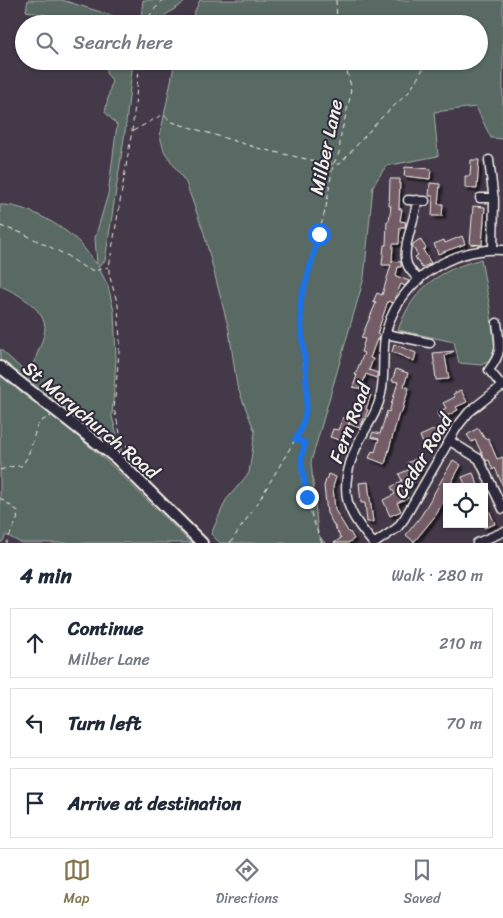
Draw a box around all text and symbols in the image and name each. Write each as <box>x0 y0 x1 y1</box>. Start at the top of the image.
search box <box>15 15 488 70</box>
text: Search here <box>73 26 173 59</box>
icon: search <box>33 29 61 57</box>
street label: Milber Lane <box>300 96 352 198</box>
route start <box>308 223 331 246</box>
street label: St Marychurch Road <box>15 352 169 489</box>
street label: Fern Road <box>320 376 381 468</box>
street label: Cedar Road <box>385 405 462 505</box>
map controls <box>443 483 488 528</box>
button: locate <box>443 483 488 528</box>
route end <box>296 486 319 509</box>
text: 4 min <box>20 557 72 595</box>
text: Walk · 280 m <box>392 561 483 590</box>
text: Continue <box>68 612 144 645</box>
icon: ahead <box>21 629 49 657</box>
text: 210 m <box>439 629 482 658</box>
text: Milber Lane <box>68 645 150 674</box>
text: Turn left <box>68 707 141 740</box>
icon: left <box>21 709 49 737</box>
text: 70 m <box>446 709 482 738</box>
text: Arrive at destination <box>68 787 241 820</box>
icon: arrive <box>21 789 49 817</box>
tab: Map <box>63 856 91 911</box>
tab: Directions <box>216 856 278 911</box>
tab: Saved <box>404 856 440 911</box>

